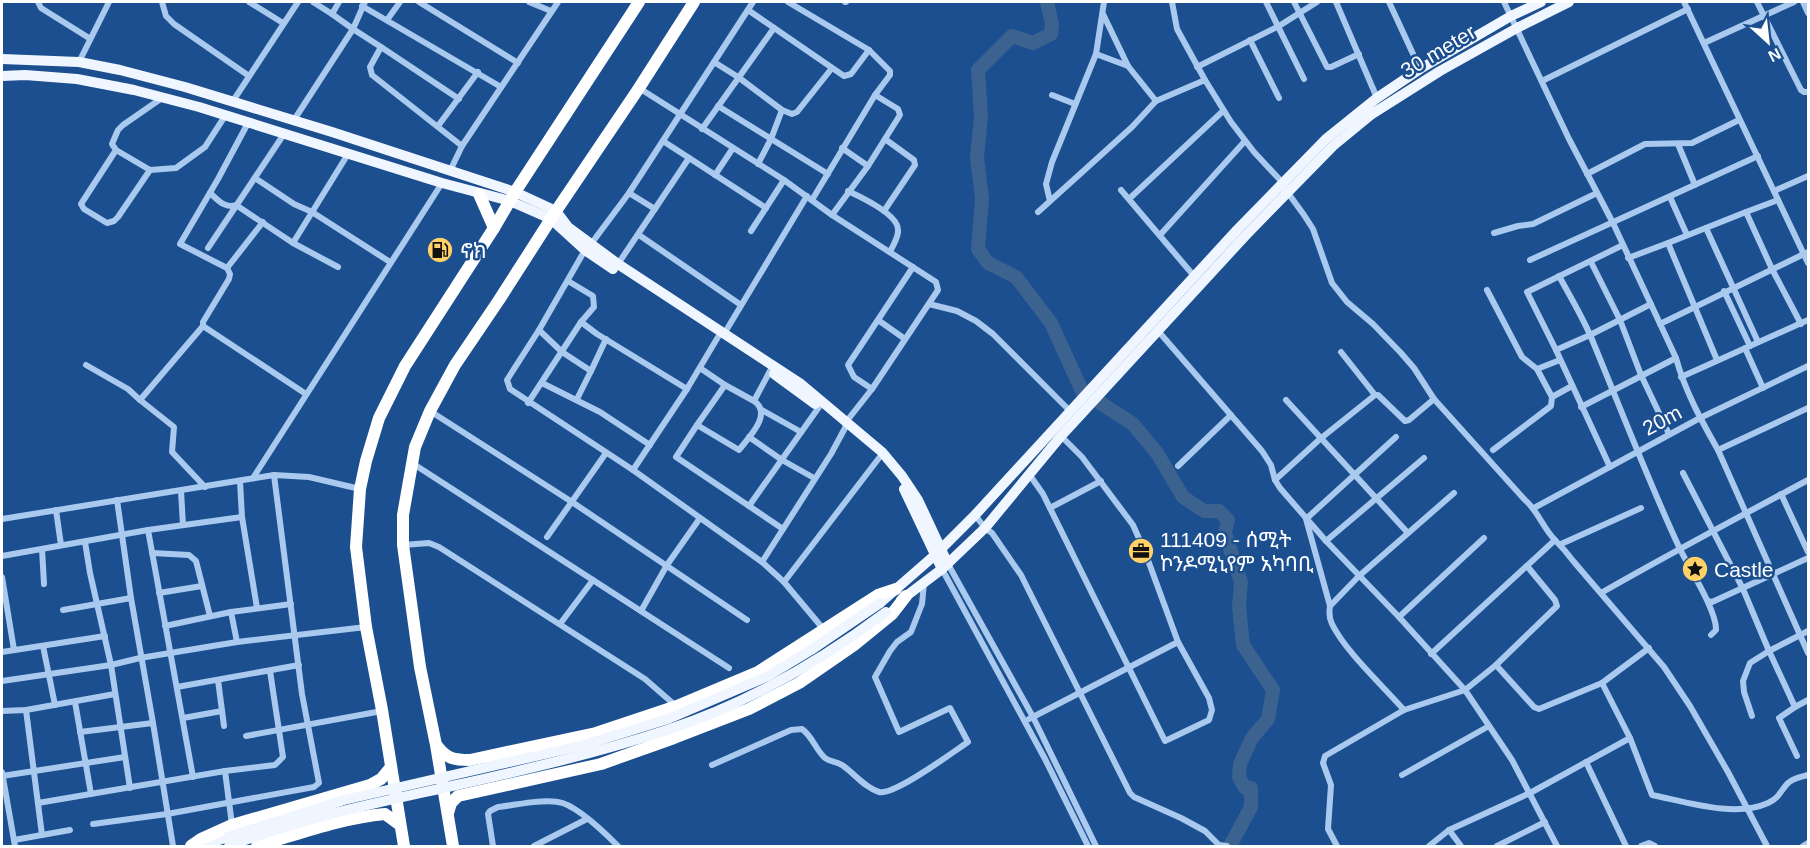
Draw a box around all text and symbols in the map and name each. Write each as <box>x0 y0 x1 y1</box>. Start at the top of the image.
north arrow <box>1738 12 1798 72</box>
street label: 30 meter <box>1397 20 1479 82</box>
text: N <box>1766 45 1784 65</box>
fuel station icon: ኖክ <box>425 235 455 265</box>
place label: ኖክ <box>460 239 487 262</box>
street label: 20m <box>1639 400 1685 440</box>
place label: 111409 - ሰሚት ኮንዶሚኒየም አካባቢ <box>1160 528 1314 575</box>
office icon: 111409 - ሰሚት ኮንዶሚኒየም አካባቢ <box>1126 536 1156 566</box>
place icon: Castle <box>1680 554 1710 584</box>
place label: Castle <box>1714 558 1774 581</box>

